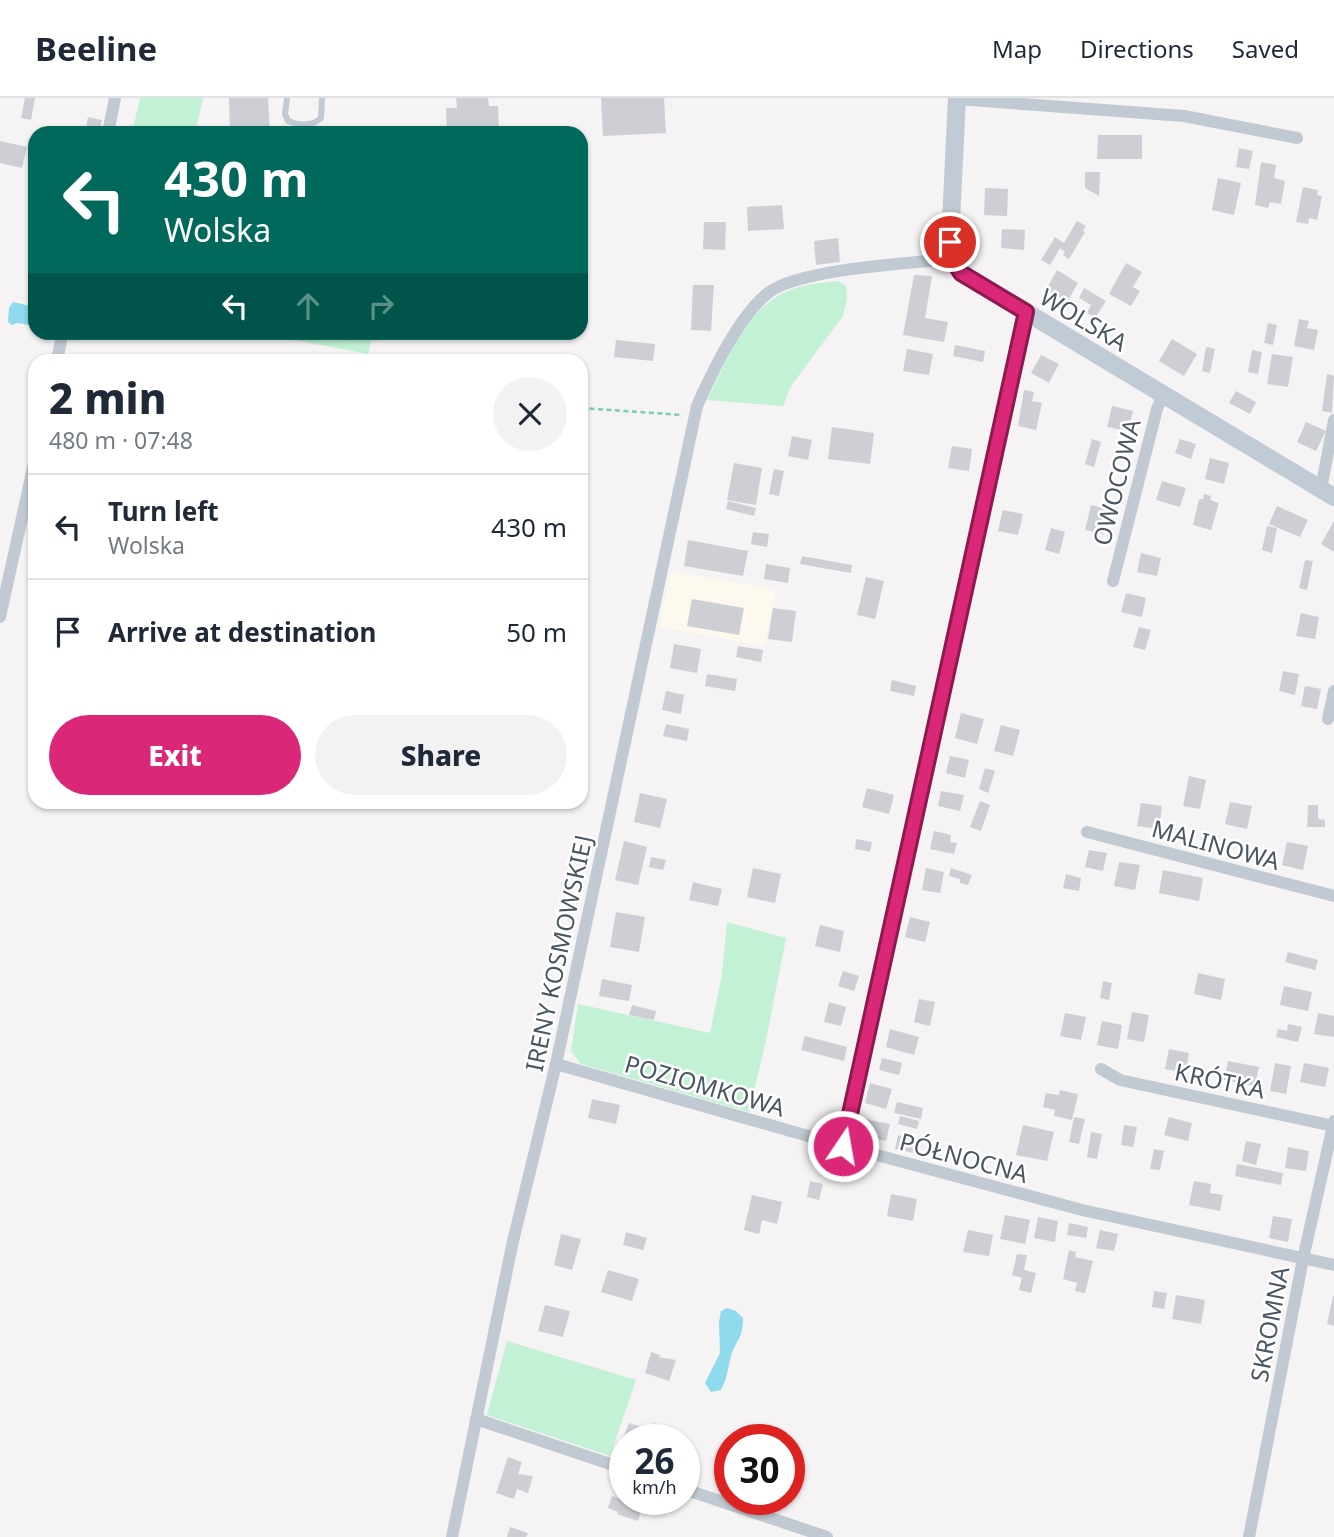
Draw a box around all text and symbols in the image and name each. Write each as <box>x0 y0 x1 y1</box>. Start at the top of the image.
text: Beeline <box>35 26 157 71</box>
text: Map <box>992 32 1042 65</box>
text: Directions <box>1080 32 1194 65</box>
text: Saved <box>1232 32 1299 65</box>
text: 430 m <box>164 145 309 211</box>
icon: left <box>49 154 140 245</box>
text: Wolska <box>164 208 271 251</box>
pin <box>920 212 980 272</box>
icon: arrive <box>931 223 969 261</box>
street label: WOLSKA <box>1034 280 1135 358</box>
icon: left <box>216 287 254 325</box>
icon: ahead <box>289 287 327 325</box>
icon: right <box>362 287 400 325</box>
text: 2 min <box>49 369 166 426</box>
button: close <box>493 377 567 451</box>
street label: OWOCOWA <box>1084 415 1148 549</box>
text: 480 m · 07:48 <box>49 424 193 456</box>
text: Turn left <box>108 493 219 529</box>
icon: left <box>49 508 87 546</box>
text: 430 m <box>491 509 567 545</box>
text: Wolska <box>108 529 185 561</box>
icon: arrive <box>49 613 87 651</box>
text: Arrive at destination <box>108 614 377 650</box>
text: 50 m <box>506 614 567 650</box>
button: Exit <box>49 715 301 795</box>
button: Share <box>315 715 567 795</box>
street label: MALINOWA <box>1148 811 1284 877</box>
street label: IRENY KOSMOWSKIEJ <box>517 832 599 1074</box>
street label: POZIOMKOWA <box>621 1046 789 1124</box>
street label: KRÓTKA <box>1172 1054 1269 1106</box>
position arrow <box>806 1109 880 1183</box>
street label: PÓŁNOCNA <box>896 1124 1032 1190</box>
street label: SKROMNA <box>1242 1263 1296 1385</box>
speed limit sign: 30 <box>714 1424 805 1515</box>
text: 26 <box>634 1437 675 1484</box>
text: km/h <box>632 1475 677 1499</box>

